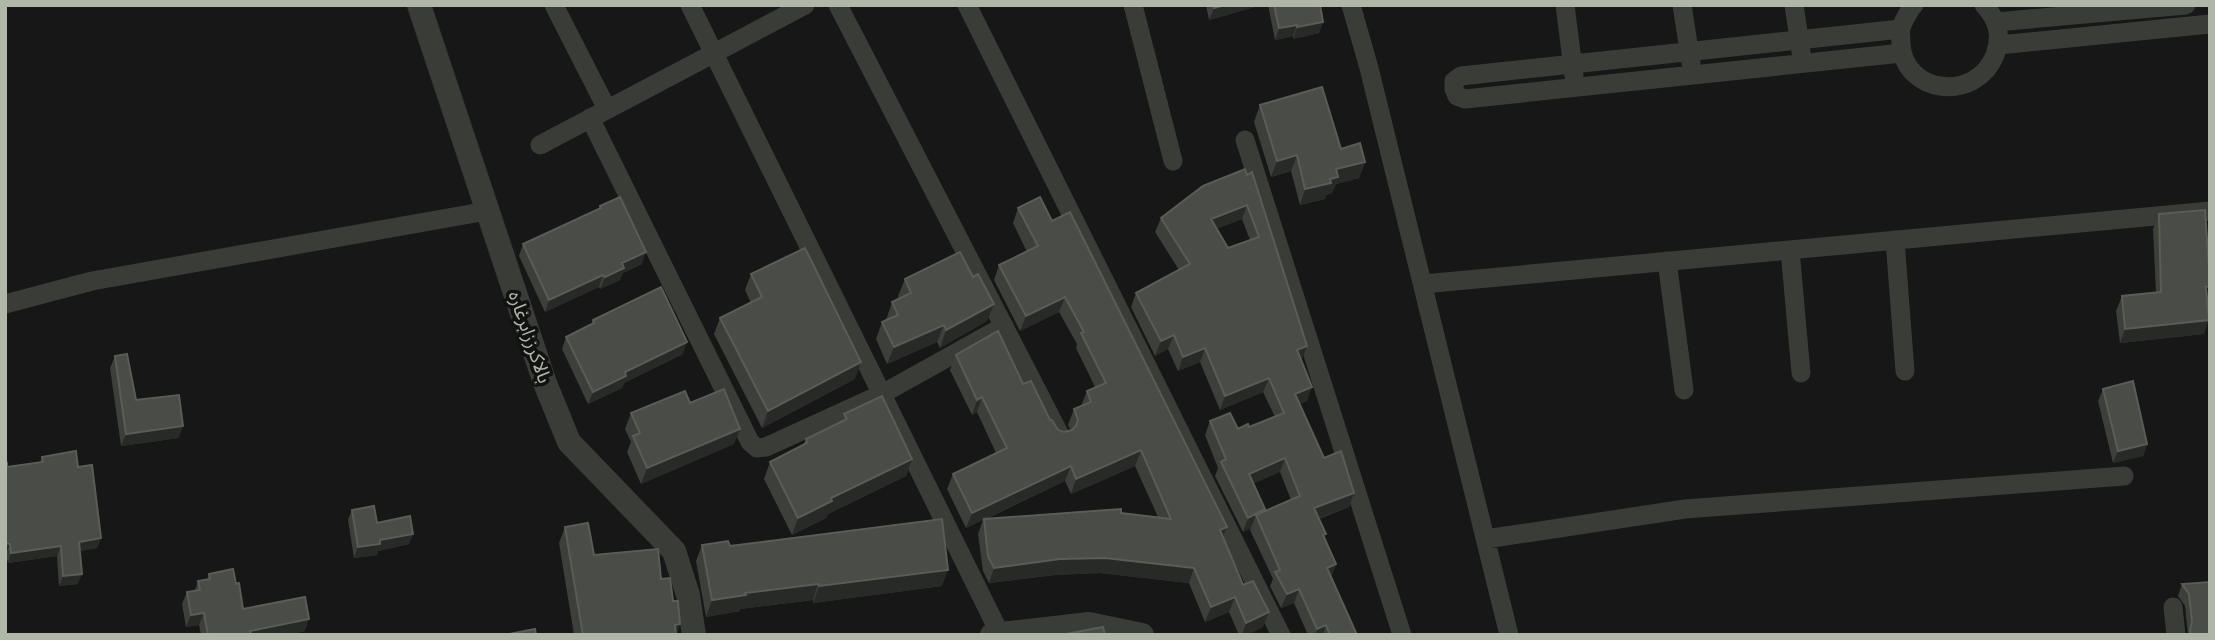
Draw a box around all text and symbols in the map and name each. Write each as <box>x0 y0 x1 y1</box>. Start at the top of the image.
street label: بالاکرززابرغاره <box>503 288 557 386</box>

